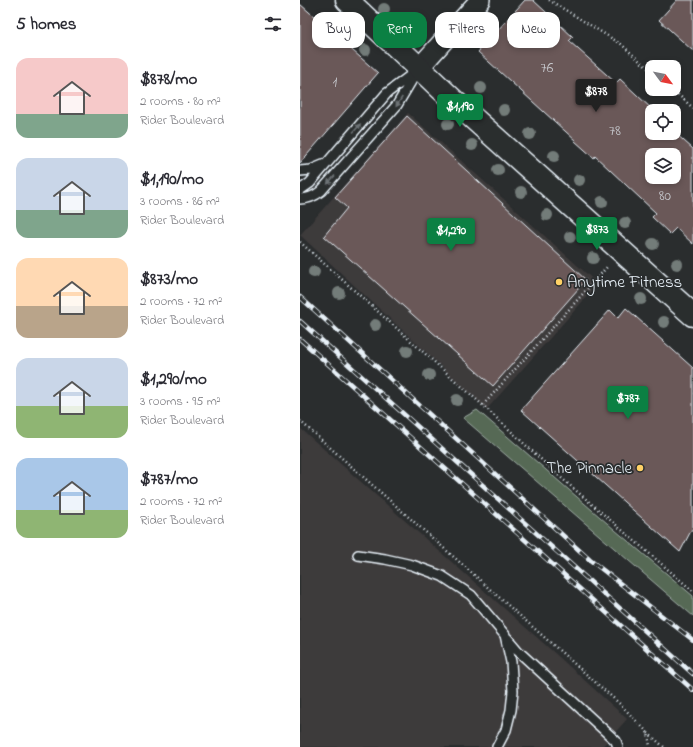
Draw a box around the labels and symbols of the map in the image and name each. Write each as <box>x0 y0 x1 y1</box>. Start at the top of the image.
house number: 76 <box>541 57 554 79</box>
north arrow <box>645 60 681 96</box>
house number: 1 <box>333 71 338 93</box>
pin: $878 <box>572 79 620 113</box>
pin: $1,190 <box>427 94 493 128</box>
one-way arrow <box>395 97 403 107</box>
house number: 78 <box>609 120 621 142</box>
one-way arrow <box>352 123 361 132</box>
one-way arrow <box>327 174 336 185</box>
house number: 80 <box>659 185 672 207</box>
pin: $873 <box>573 217 621 251</box>
pin: $1,290 <box>418 218 484 252</box>
place label: Anytime Fitness <box>567 270 682 296</box>
marker: Anytime Fitness <box>554 277 564 287</box>
pin: $787 <box>604 386 652 420</box>
place label: The Pinnacle <box>546 456 632 481</box>
marker: The Pinnacle <box>635 463 645 473</box>

